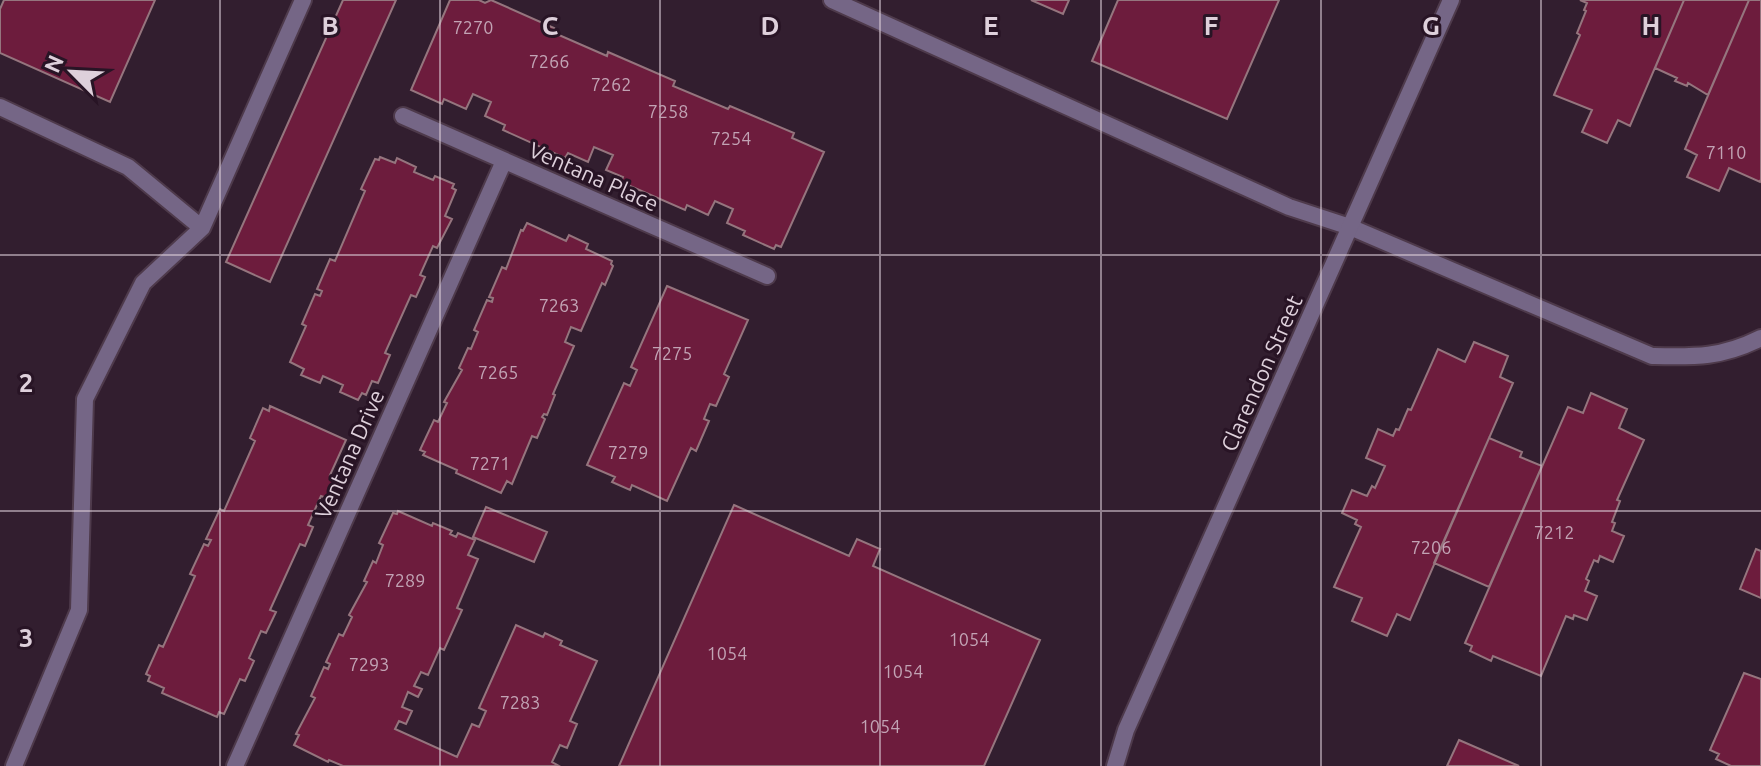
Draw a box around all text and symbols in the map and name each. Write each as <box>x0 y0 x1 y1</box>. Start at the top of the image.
text: B <box>321 11 339 40</box>
text: C <box>542 11 559 40</box>
text: D <box>761 11 779 40</box>
text: E <box>983 11 999 40</box>
text: F <box>1204 11 1218 40</box>
text: G <box>1422 11 1440 40</box>
text: H <box>1642 11 1660 40</box>
house number: 7270 <box>453 17 493 37</box>
north arrow <box>32 32 112 112</box>
text: N <box>39 51 68 76</box>
house number: 7266 <box>529 51 569 71</box>
house number: 7262 <box>591 74 631 94</box>
house number: 7258 <box>648 101 688 121</box>
house number: 7254 <box>711 128 751 148</box>
street label: Ventana Place <box>525 136 663 216</box>
house number: 7110 <box>1706 142 1746 162</box>
street label: Clarendon Street <box>1215 291 1307 455</box>
house number: 7263 <box>539 295 579 315</box>
house number: 7275 <box>652 343 692 363</box>
house number: 7265 <box>478 362 518 382</box>
text: 2 <box>19 368 33 397</box>
street label: Ventana Drive <box>309 386 389 522</box>
house number: 7279 <box>608 442 648 462</box>
house number: 7271 <box>470 453 510 473</box>
house number: 7212 <box>1534 522 1574 542</box>
house number: 7206 <box>1411 537 1451 557</box>
house number: 7289 <box>385 570 425 590</box>
text: 3 <box>19 623 33 652</box>
house number: 1054 <box>949 629 989 649</box>
house number: 1054 <box>707 643 747 663</box>
house number: 7293 <box>349 654 389 674</box>
house number: 1054 <box>883 661 923 681</box>
house number: 7283 <box>500 692 540 712</box>
house number: 1054 <box>860 716 900 736</box>

